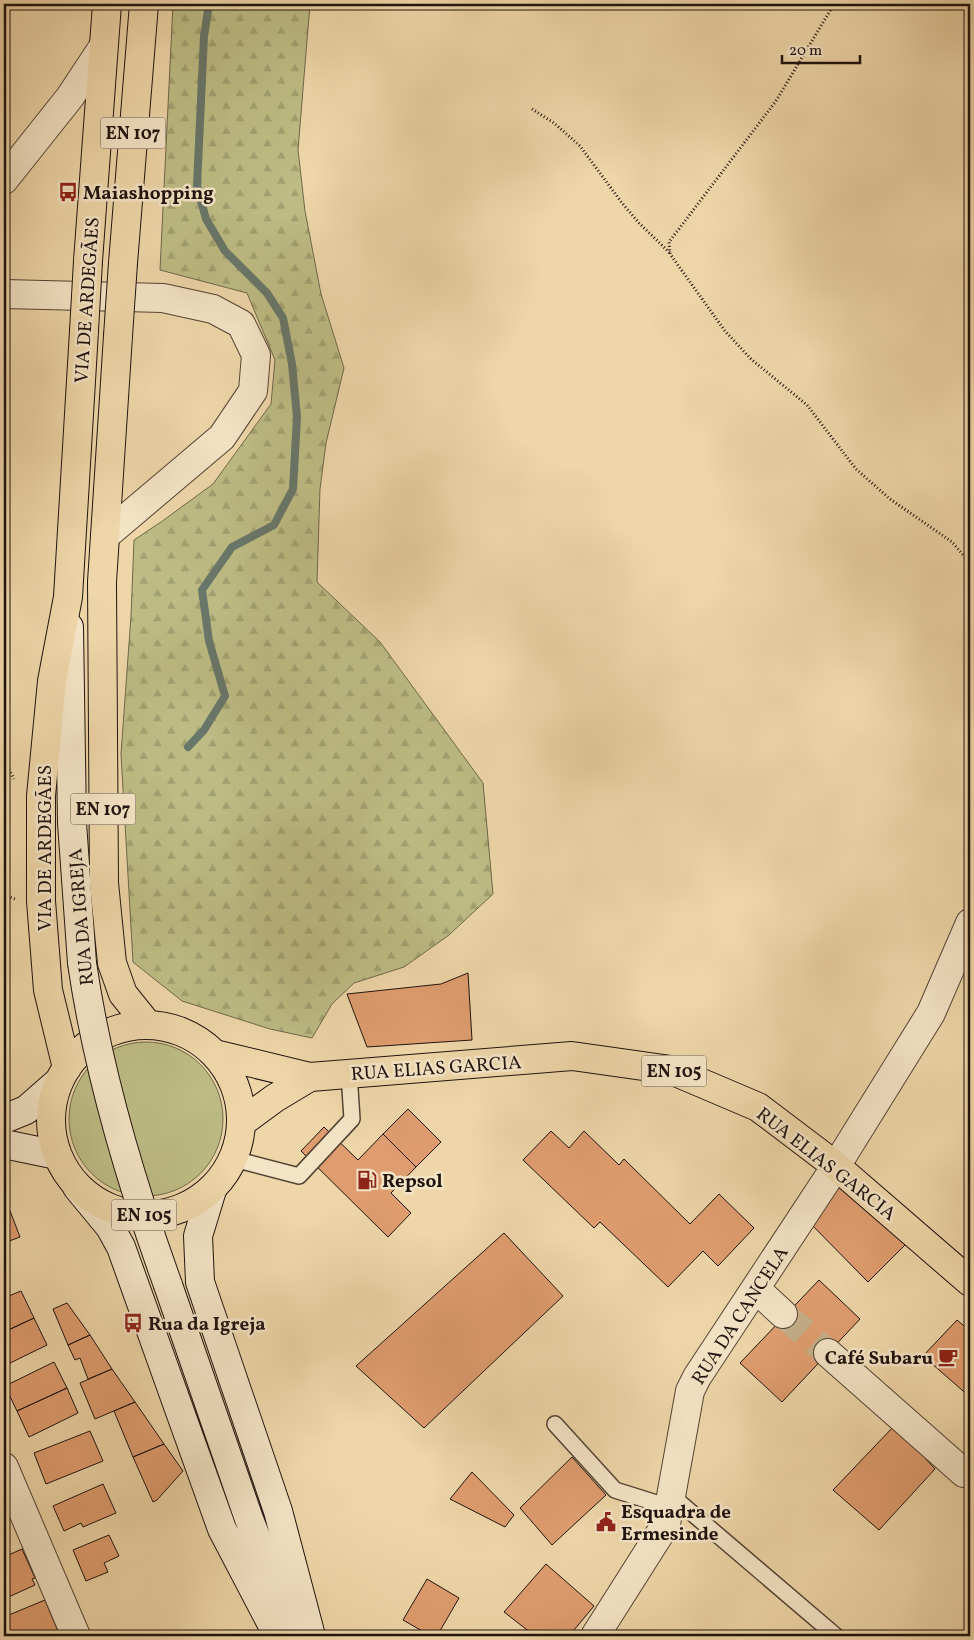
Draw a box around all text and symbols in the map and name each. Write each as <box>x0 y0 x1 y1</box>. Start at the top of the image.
scale bar <box>782 32 859 64</box>
text: 20 m <box>789 41 822 62</box>
road number: EN 107 <box>100 118 166 148</box>
bus stop icon: Maiashopping <box>57 181 79 203</box>
place label: Maiashopping <box>83 181 214 207</box>
street label: VIA DE ARDEGÃES <box>69 216 107 384</box>
street label: VIA DE ARDEGÃES <box>33 765 59 931</box>
road number: EN 107 <box>70 794 136 824</box>
street label: RUA DA IGREJA <box>63 847 101 986</box>
street label: RUA ELIAS GARCIA <box>350 1050 522 1088</box>
road number: EN 105 <box>642 1056 706 1086</box>
street label: RUA ELIAS GARCIA <box>750 1102 901 1227</box>
fuel station icon: Repsol <box>356 1169 378 1191</box>
place label: Repsol <box>382 1169 443 1195</box>
road number: EN 105 <box>112 1200 176 1230</box>
street label: RUA DA CANCELA <box>686 1242 795 1390</box>
bus stop icon: Rua da Igreja <box>122 1312 144 1334</box>
place label: Rua da Igreja <box>148 1312 266 1338</box>
place label: Café Subaru <box>825 1346 933 1372</box>
cafe icon: Café Subaru <box>937 1346 959 1368</box>
place label: Esquadra de Ermesinde <box>621 1500 731 1548</box>
public building icon: Esquadra de Ermesinde <box>595 1511 617 1533</box>

